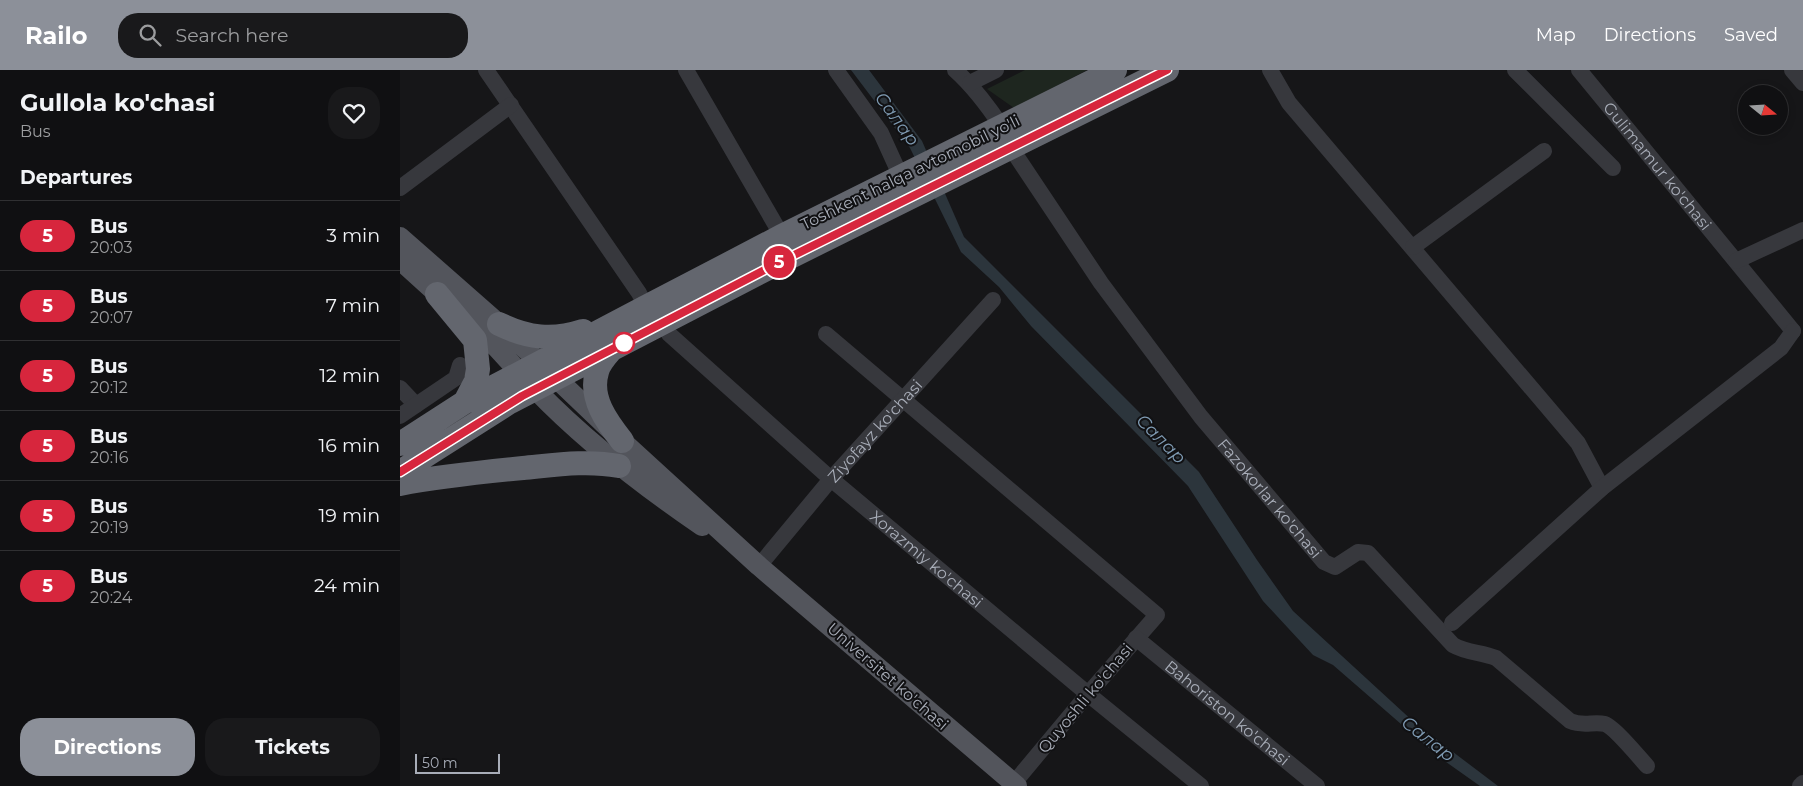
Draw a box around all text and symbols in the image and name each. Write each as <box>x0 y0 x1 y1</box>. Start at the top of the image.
search box <box>118 13 468 58</box>
text: Railo <box>25 21 88 50</box>
icon: search <box>136 21 164 49</box>
text: Search here <box>176 24 289 47</box>
text: Map <box>1536 24 1576 46</box>
text: Directions <box>1604 24 1696 46</box>
text: Saved <box>1724 24 1778 46</box>
north arrow <box>1738 85 1788 135</box>
map controls <box>1738 85 1788 135</box>
button: heart <box>328 87 380 139</box>
text: Gullola ko'chasi <box>20 88 215 117</box>
water label: Салар <box>870 88 924 150</box>
street label: Gulimamur ko'chasi <box>1599 98 1715 234</box>
street label: Toshkent halqa avtomobil yo'li <box>798 111 1023 234</box>
text: Bus <box>20 122 51 141</box>
text: Departures <box>20 166 132 189</box>
text: Bus <box>90 215 128 238</box>
text: 3 min <box>326 224 380 247</box>
text: 5 <box>42 225 53 247</box>
text: 20:03 <box>90 238 133 257</box>
line badge: 5 <box>763 246 795 278</box>
text: 5 <box>774 251 784 273</box>
text: Bus <box>90 285 128 308</box>
text: 7 min <box>326 294 380 317</box>
text: 5 <box>42 295 53 317</box>
text: 20:07 <box>90 308 133 327</box>
unlabelled marker <box>613 332 635 354</box>
text: Bus <box>90 355 128 378</box>
text: 12 min <box>319 364 380 387</box>
text: 5 <box>42 365 53 387</box>
street label: Ziyofayz ko'chasi <box>824 376 926 486</box>
text: 20:12 <box>90 378 128 397</box>
water label: Салар <box>1132 410 1190 468</box>
text: Bus <box>90 425 128 448</box>
text: 16 min <box>318 434 380 457</box>
text: 5 <box>42 435 53 457</box>
street label: Fazokorlar ko'chasi <box>1214 435 1326 562</box>
text: 20:16 <box>90 448 129 467</box>
text: Bus <box>90 495 128 518</box>
text: 19 min <box>318 504 380 527</box>
text: 5 <box>42 505 53 527</box>
street label: Xorazmiy ko'chasi <box>866 507 986 612</box>
text: 20:19 <box>90 518 129 537</box>
text: Bus <box>90 565 128 588</box>
text: 24 min <box>314 574 380 597</box>
text: 5 <box>42 575 53 597</box>
text: 20:24 <box>90 588 132 607</box>
street label: Universitet ko'chasi <box>823 619 952 734</box>
street label: Quyoshli ko'chasi <box>1034 640 1137 757</box>
street label: Bahoriston ko'chasi <box>1161 657 1293 770</box>
water label: Салар <box>1397 711 1459 767</box>
button: Directions <box>20 718 195 776</box>
button: Tickets <box>205 718 380 776</box>
scale bar <box>415 751 500 774</box>
text: 50 m <box>422 754 458 772</box>

